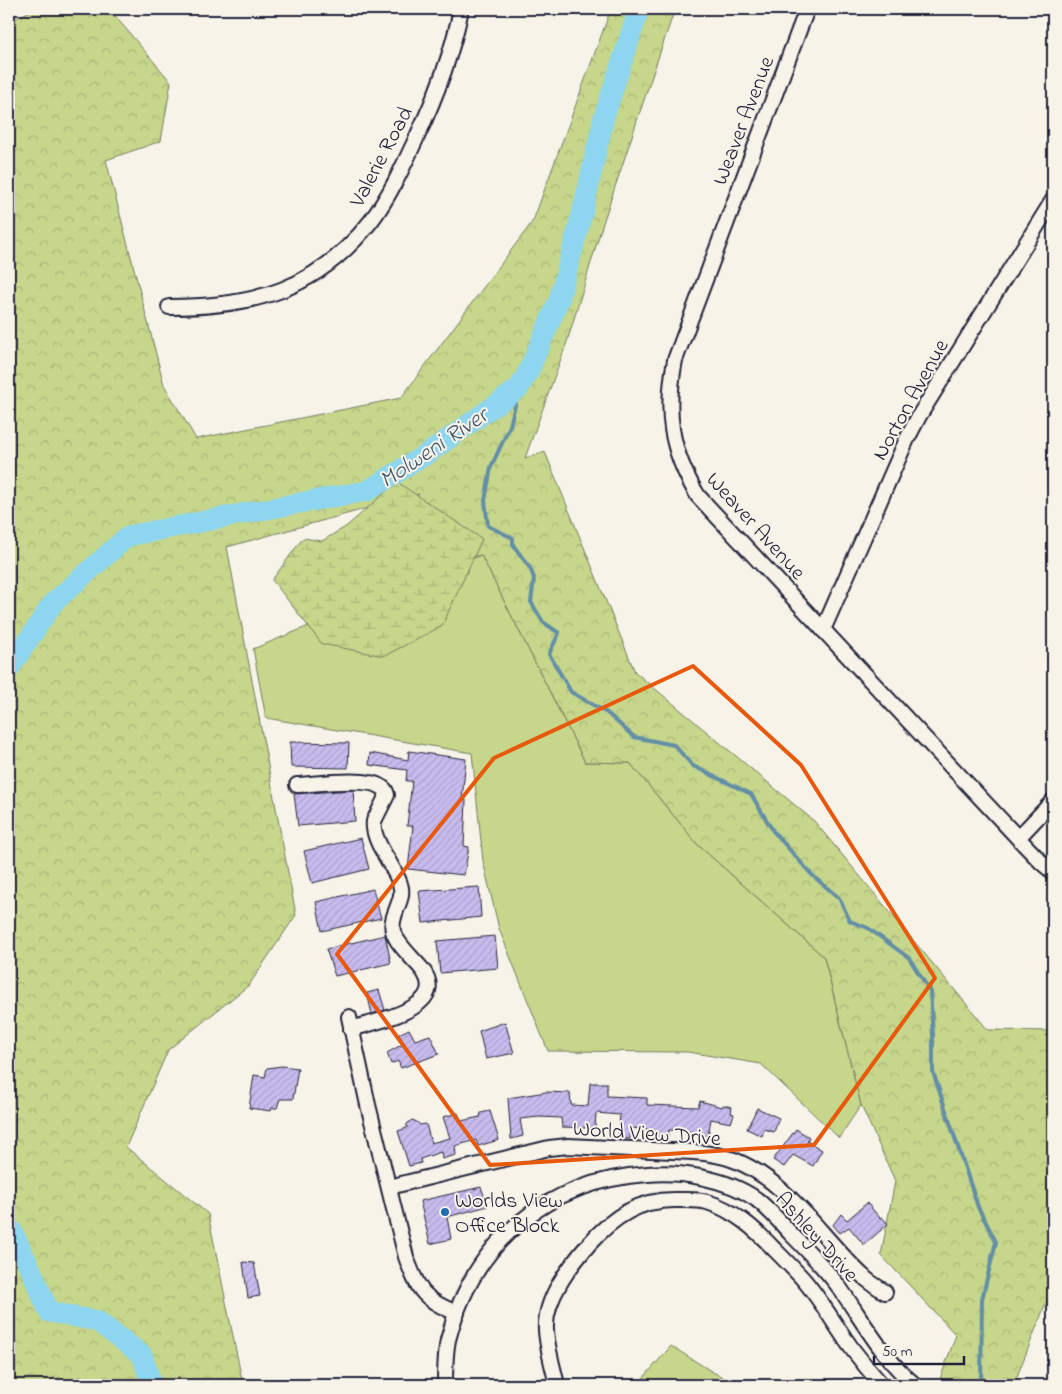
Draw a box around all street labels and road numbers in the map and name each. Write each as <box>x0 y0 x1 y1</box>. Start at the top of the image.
street label: Weaver Avenue <box>706 52 784 190</box>
street label: Valerie Road <box>342 101 423 214</box>
street label: Norton Avenue <box>865 334 958 467</box>
street label: Weaver Avenue <box>697 466 812 588</box>
street label: World View Drive <box>572 1114 722 1156</box>
street label: Ashley Drive <box>766 1186 865 1291</box>

